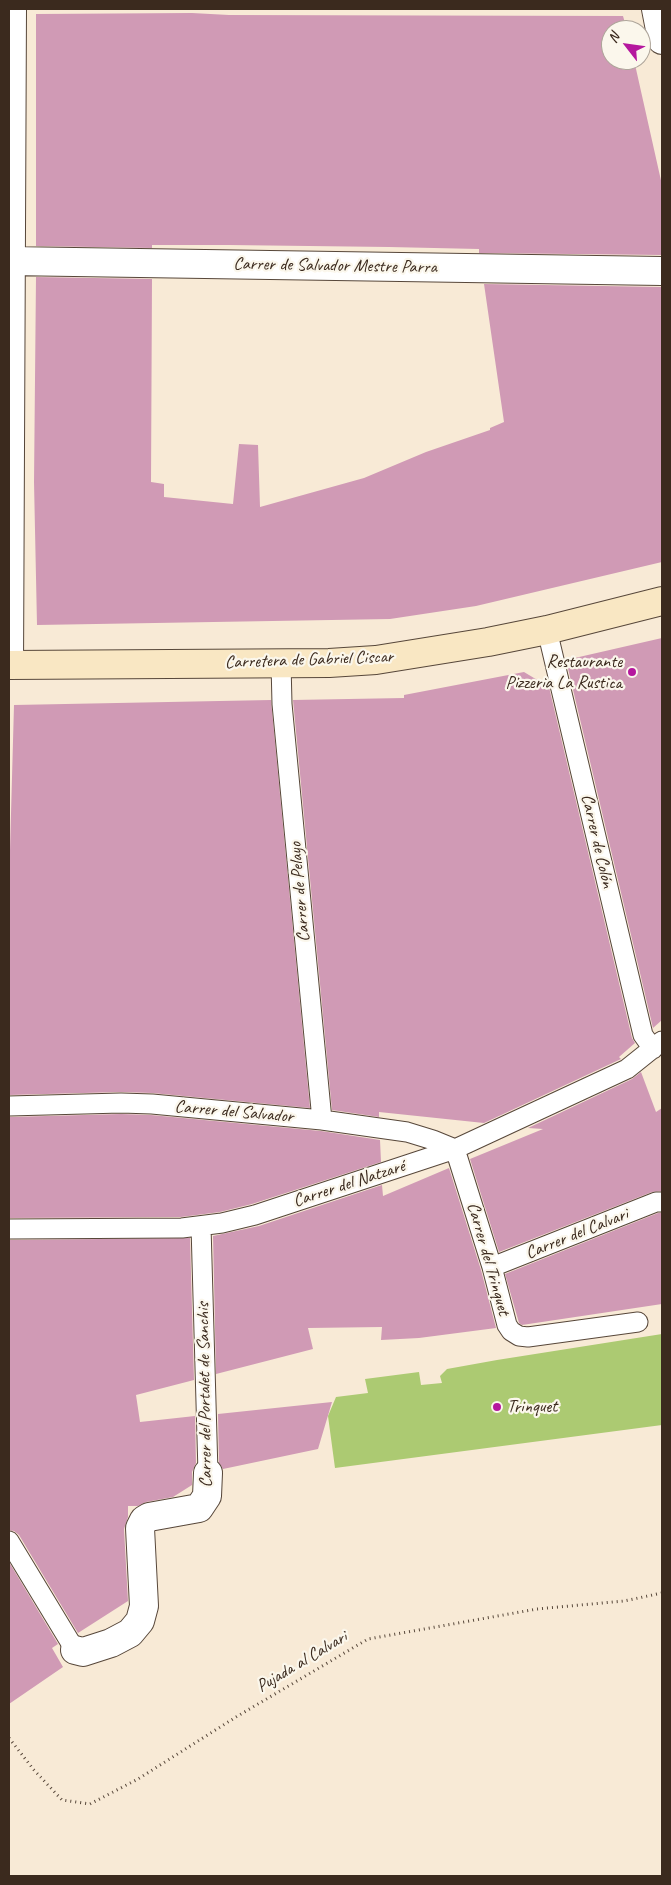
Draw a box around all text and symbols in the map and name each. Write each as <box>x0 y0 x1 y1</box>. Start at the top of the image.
north arrow <box>601 20 651 70</box>
text: N <box>604 30 623 46</box>
street label: Carrer de Salvador Mestre Parra <box>233 253 437 279</box>
street label: Carretera de Gabriel Ciscar <box>224 646 394 674</box>
place label: Restaurante Pizzeria La Rustica <box>506 651 622 694</box>
marker: Restaurante Pizzeria La Rustica <box>626 666 638 678</box>
street label: Carrer de Colón <box>576 792 618 890</box>
street label: Carrer de Pelayo <box>285 841 315 943</box>
street label: Carrer del Salvador <box>174 1096 294 1128</box>
street label: Carrer del Natzaré <box>290 1156 408 1212</box>
street label: Carrer del Trinquet <box>462 1200 514 1318</box>
street label: Carrer del Calvari <box>523 1204 631 1264</box>
street label: Carrer del Portalet de Sanchis <box>193 1302 217 1488</box>
place label: Trinquet <box>507 1396 557 1418</box>
marker: Trinquet <box>491 1401 503 1413</box>
street label: Pujada al Calvari <box>253 1627 351 1697</box>

